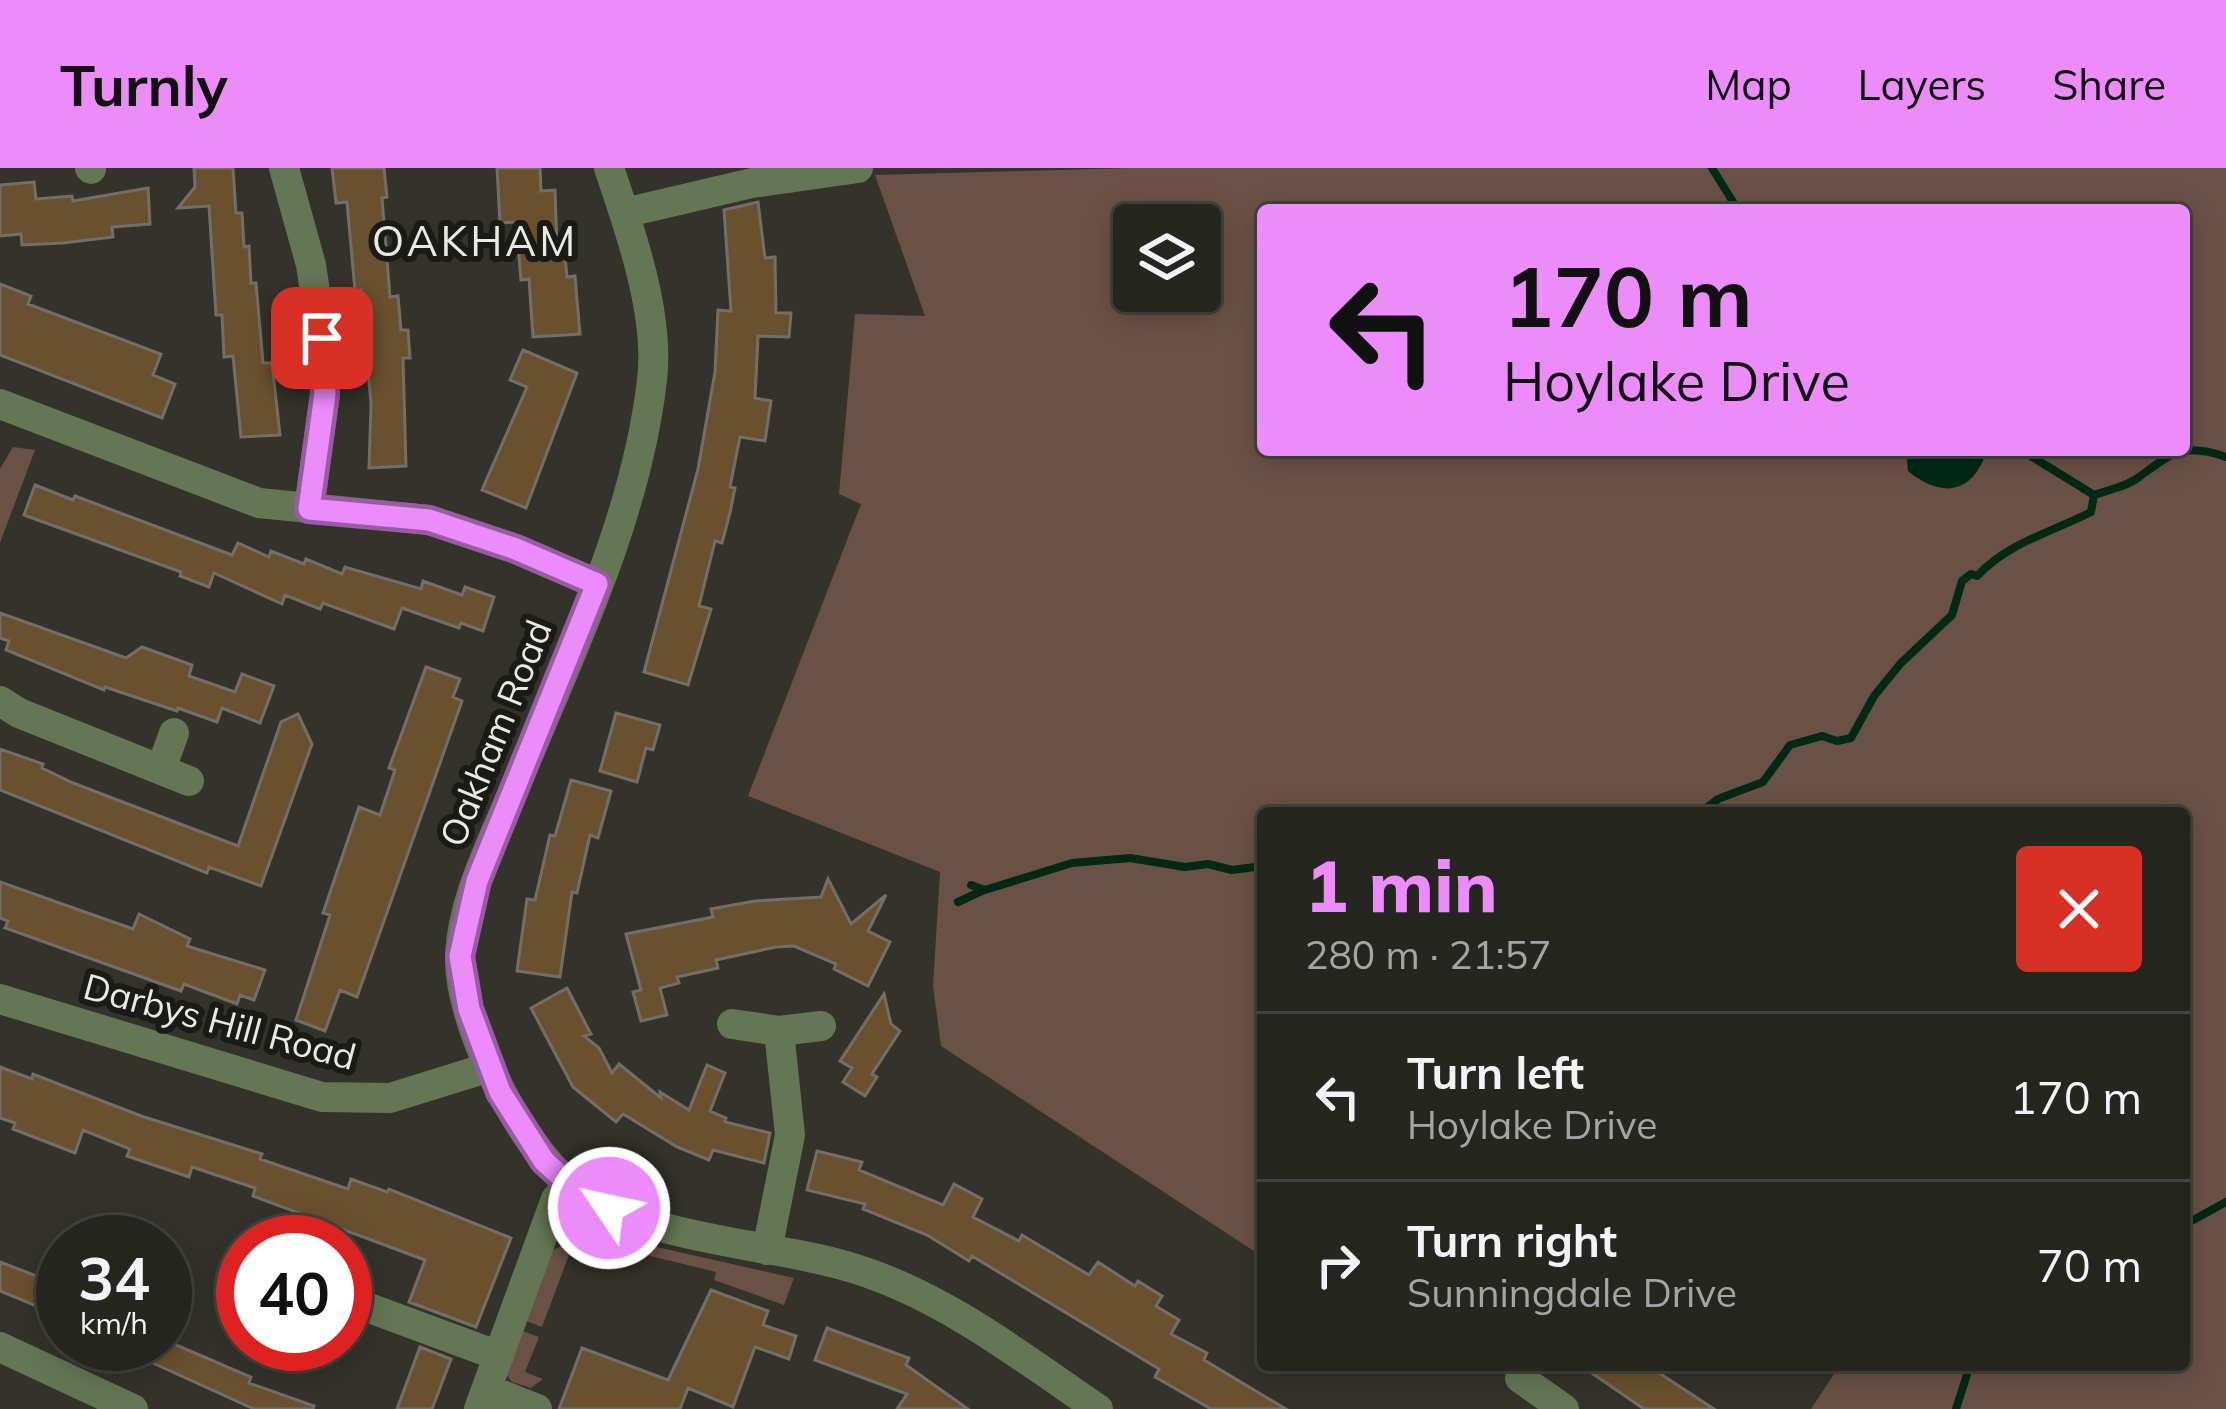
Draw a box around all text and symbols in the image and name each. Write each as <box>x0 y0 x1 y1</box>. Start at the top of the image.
text: Turnly <box>60 49 228 120</box>
text: Map <box>1705 58 1792 111</box>
text: Layers <box>1858 58 1986 111</box>
text: Share <box>2052 58 2166 111</box>
map controls <box>1113 204 1221 312</box>
button: layers <box>1113 204 1221 312</box>
district label: OAKHAM <box>372 214 578 267</box>
text: 170 m <box>1503 243 1753 348</box>
icon: left <box>1305 252 1461 408</box>
pin <box>271 287 373 389</box>
icon: arrive <box>289 305 355 371</box>
text: Hoylake Drive <box>1503 347 1850 415</box>
street label: Oakham Road <box>429 613 561 853</box>
text: 1 min <box>1305 840 1498 930</box>
button: close <box>2016 846 2142 972</box>
text: 280 m · 21:57 <box>1305 930 1551 979</box>
street label: Darbys Hill Road <box>79 963 361 1079</box>
text: Turn left <box>1407 1044 1584 1100</box>
icon: left <box>1305 1064 1371 1130</box>
text: 170 m <box>2010 1069 2142 1125</box>
text: Hoylake Drive <box>1407 1100 1657 1149</box>
position arrow <box>546 1145 672 1271</box>
text: Turn right <box>1407 1212 1617 1268</box>
speed limit sign: 40 <box>216 1215 372 1371</box>
icon: right <box>1305 1232 1371 1298</box>
text: 70 m <box>2037 1237 2142 1293</box>
text: 34 <box>78 1240 150 1315</box>
text: Sunningdale Drive <box>1407 1268 1737 1317</box>
text: km/h <box>80 1304 148 1342</box>

